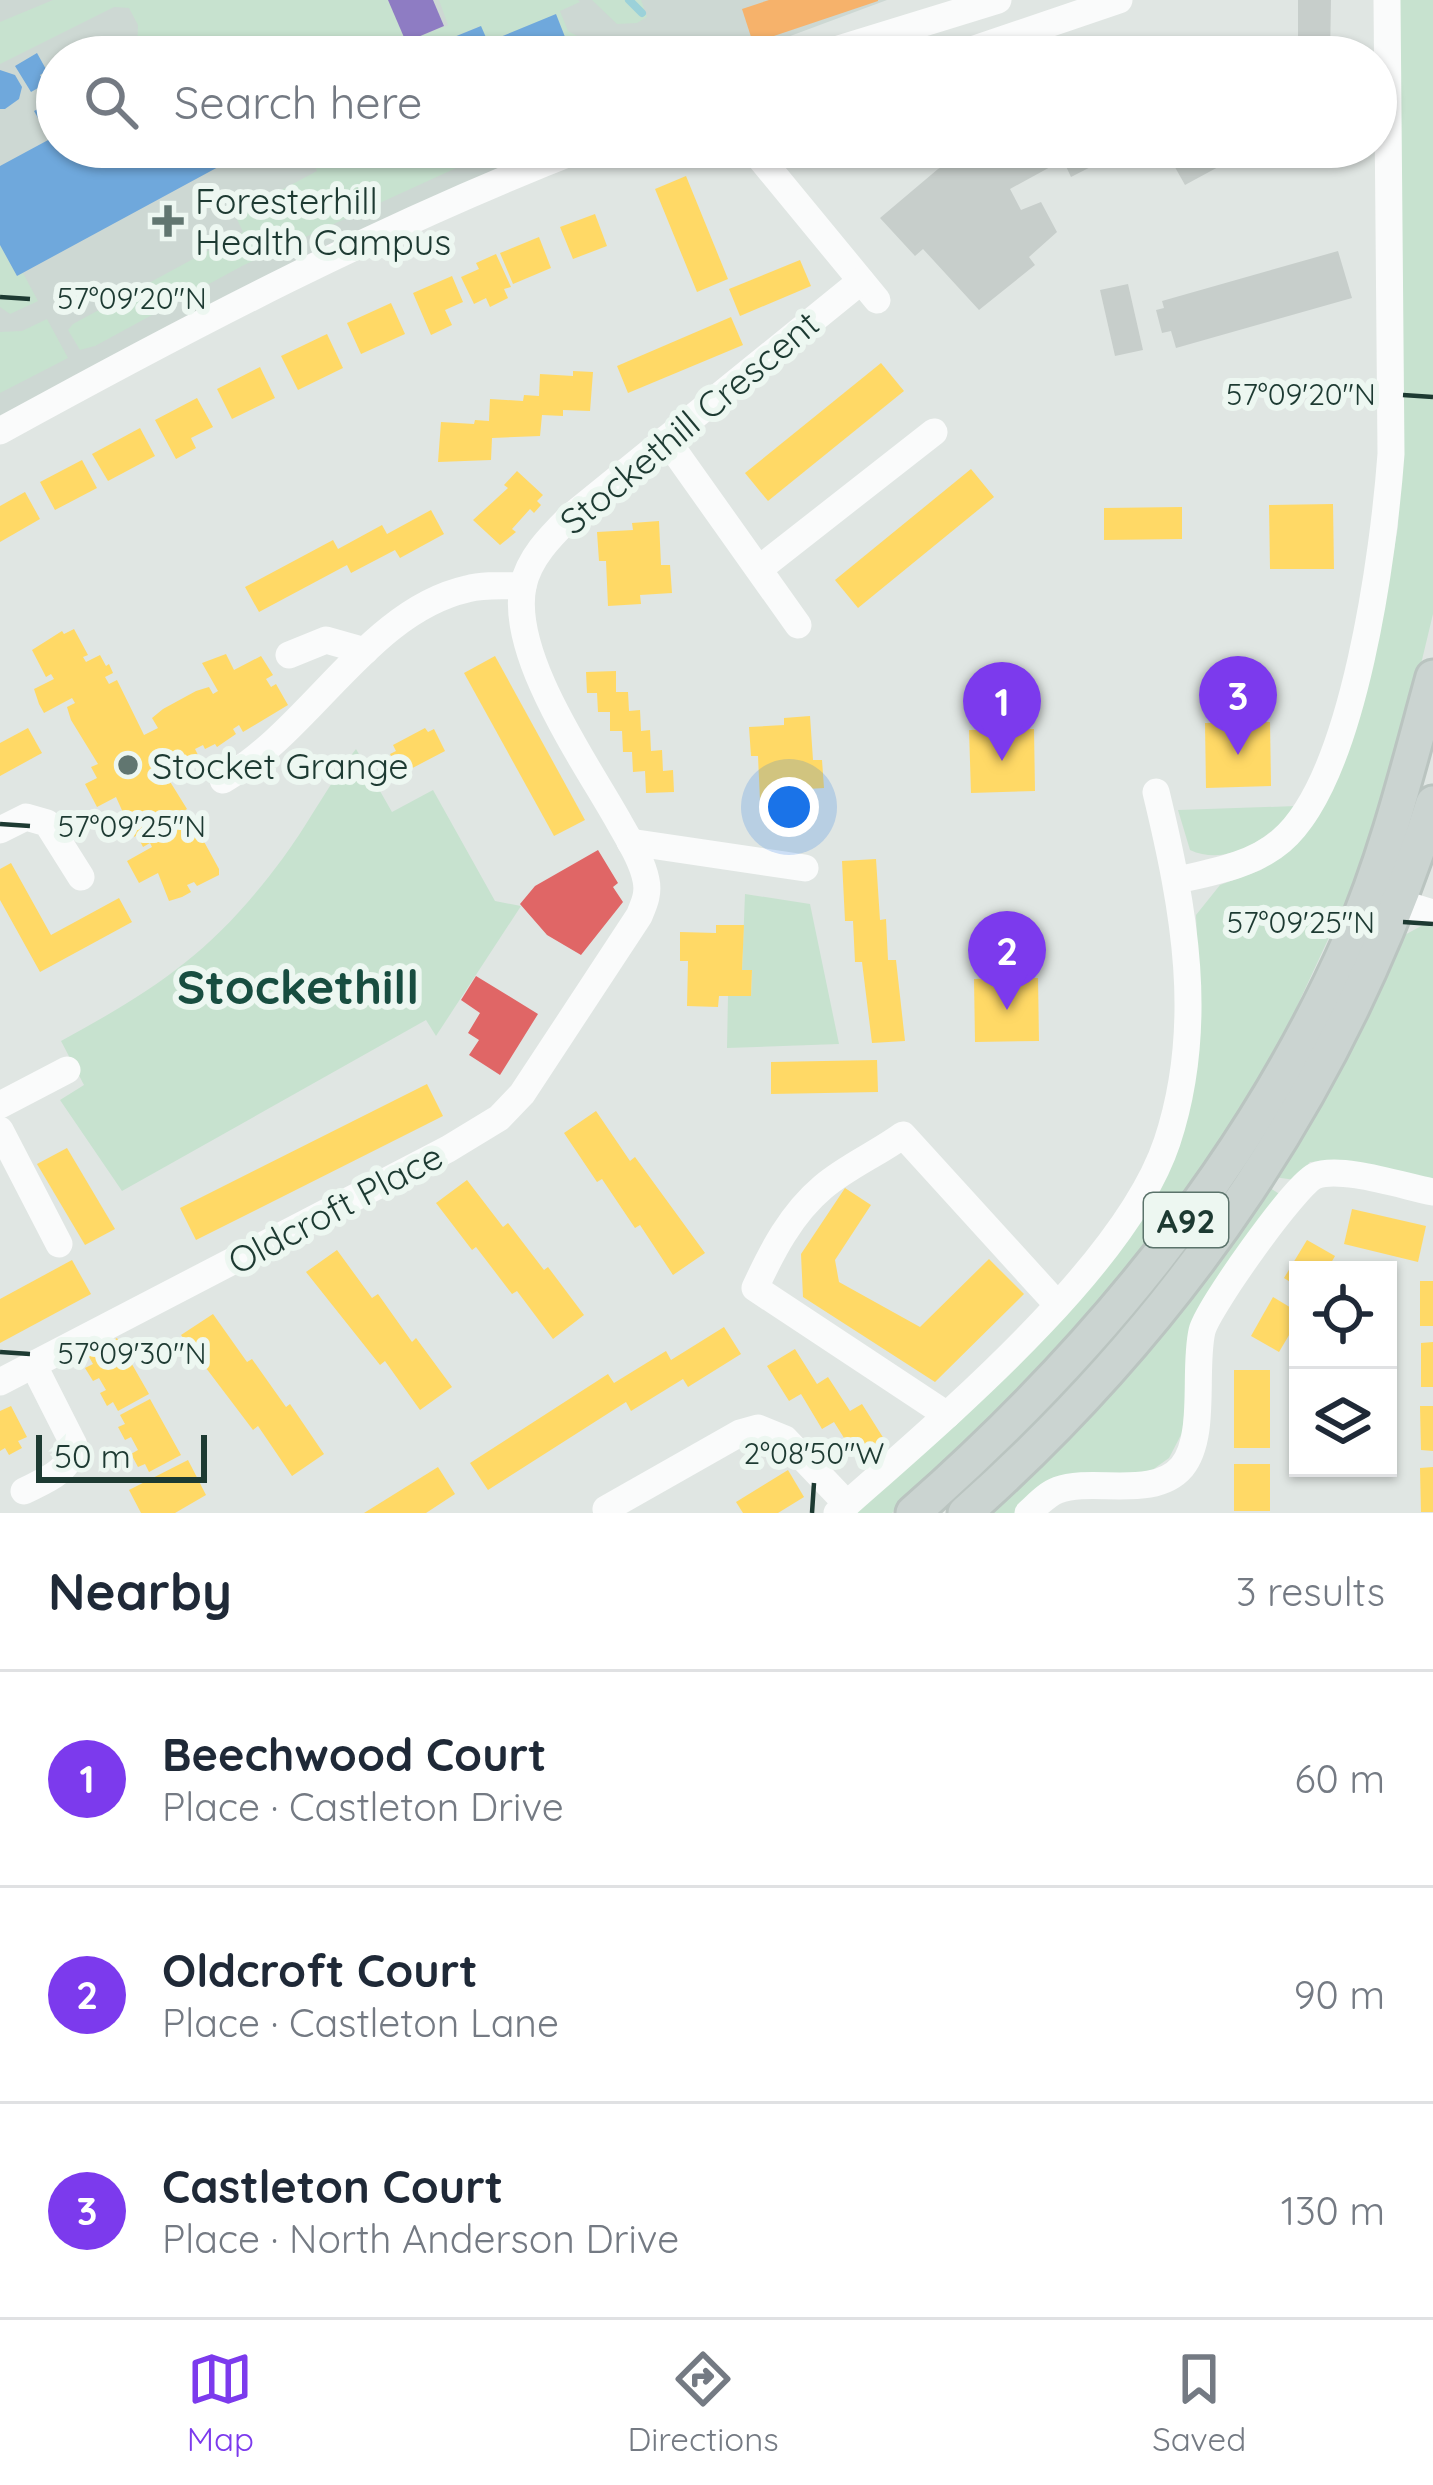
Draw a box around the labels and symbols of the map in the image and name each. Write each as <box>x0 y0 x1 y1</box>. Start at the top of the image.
place label: Foresterhill Health Campus <box>195 178 451 264</box>
marker: Foresterhill Health Campus <box>152 205 184 237</box>
text: 57°09'20"N <box>57 279 207 317</box>
street label: Stockethill Crescent <box>550 301 828 543</box>
text: 57°09'20"N <box>1226 375 1376 413</box>
pin: 3 <box>1199 656 1277 755</box>
pin: 1 <box>963 662 1041 761</box>
place label: Stocket Grange <box>152 743 409 788</box>
marker: Stocket Grange <box>115 752 141 778</box>
your location <box>759 777 819 837</box>
text: 57°09'25"N <box>58 807 206 845</box>
text: 57°09'25"N <box>1227 903 1375 941</box>
pin: 2 <box>968 911 1046 1010</box>
district label: Stockethill <box>177 956 419 1016</box>
street label: Oldcroft Place <box>220 1133 450 1283</box>
road number: A92 <box>1144 1193 1228 1247</box>
text: 57°09'30"N <box>58 1334 206 1372</box>
scale bar <box>36 1429 207 1482</box>
text: 2°08'50"W <box>743 1434 885 1472</box>

